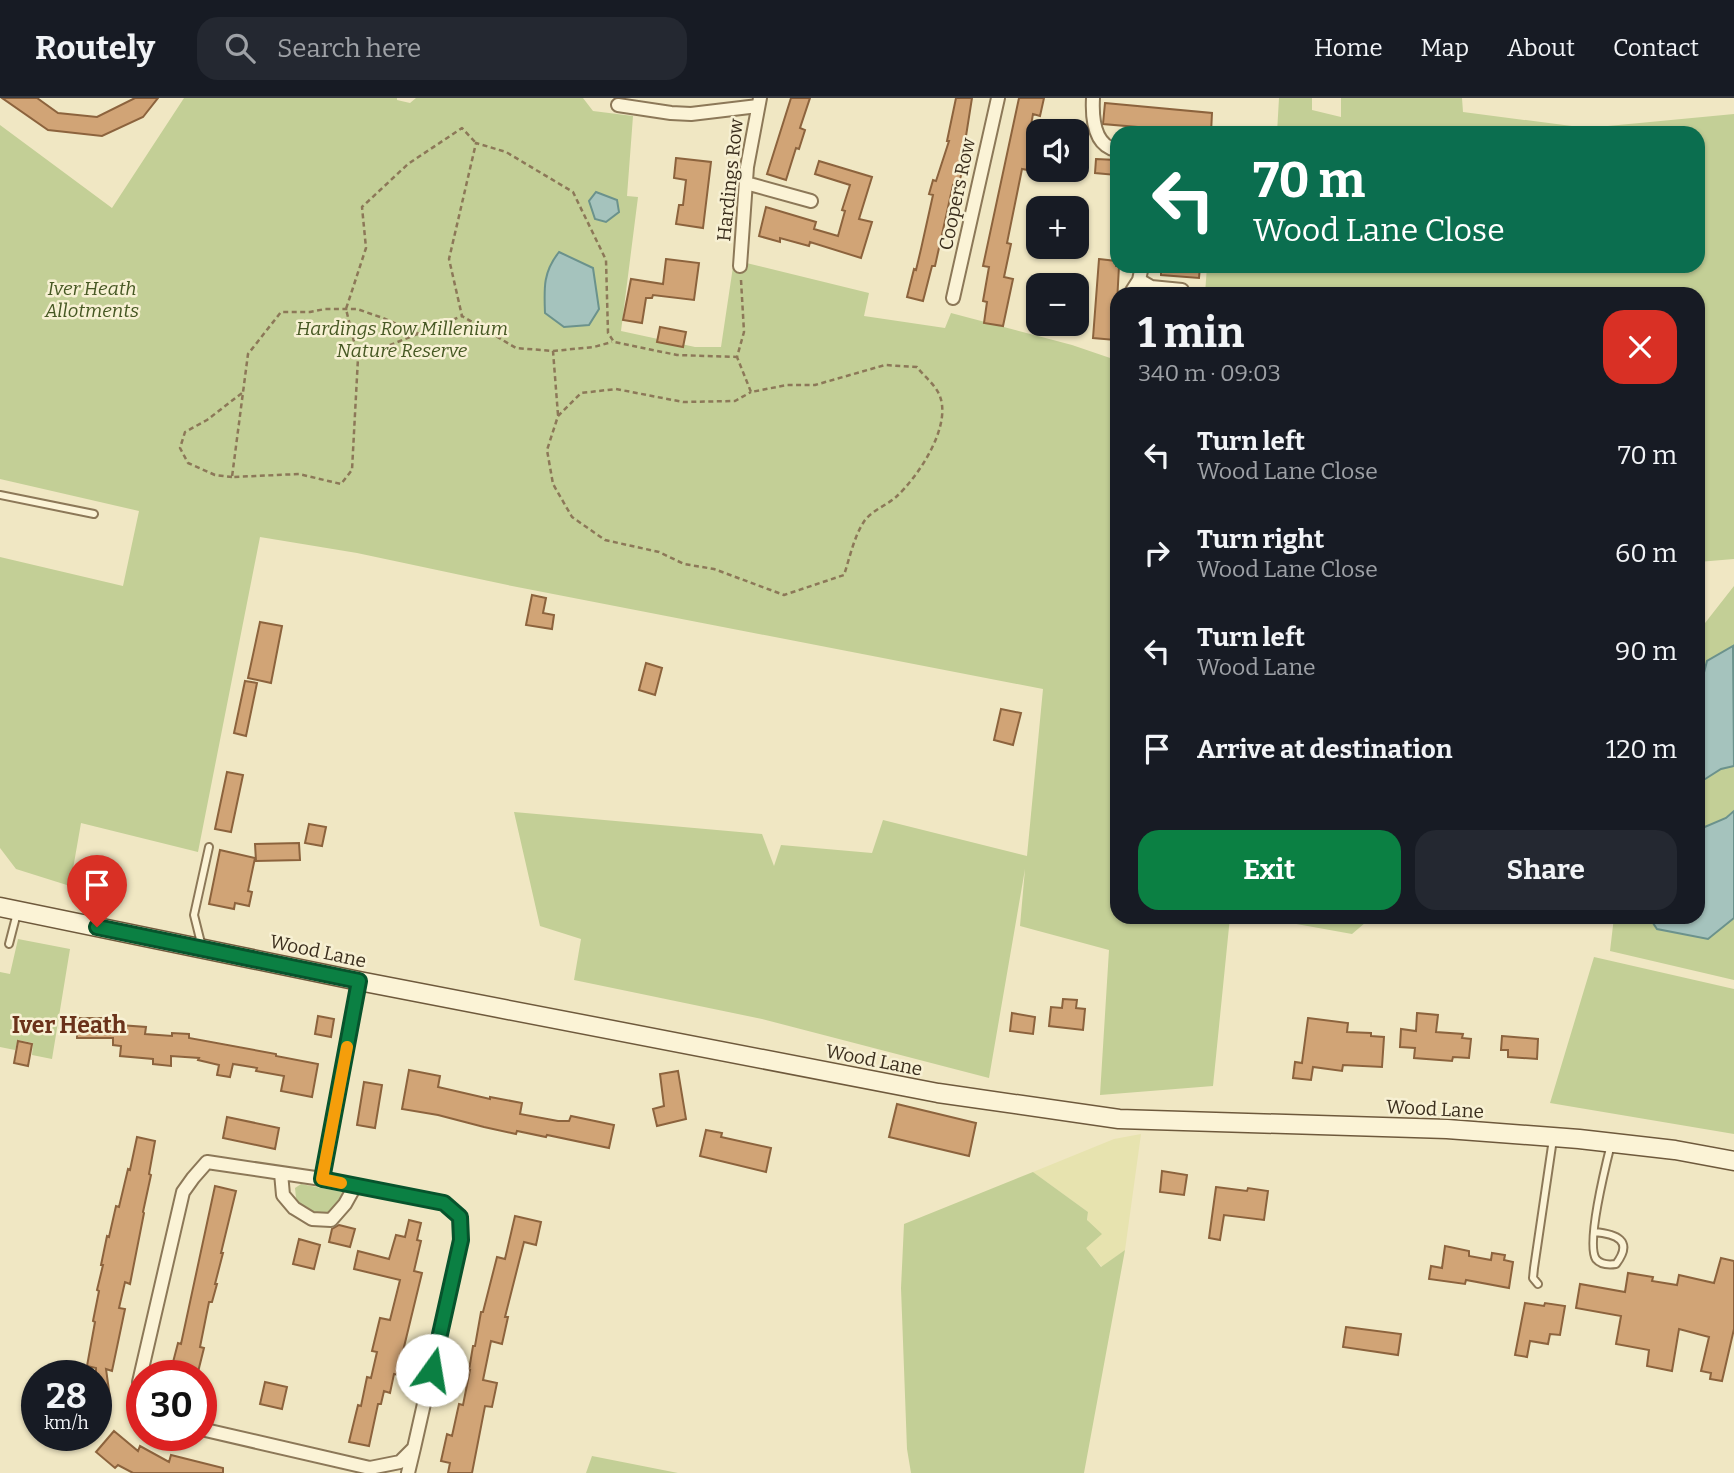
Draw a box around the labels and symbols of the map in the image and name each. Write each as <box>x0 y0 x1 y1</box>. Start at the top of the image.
street label: Hardings Row <box>712 117 748 243</box>
street label: Coopers Row <box>934 135 980 252</box>
park label: Iver Heath Allotments <box>44 277 139 322</box>
park label: Hardings Row Millenium Nature Reserve <box>296 317 508 362</box>
pin <box>67 855 127 927</box>
street label: Wood Lane <box>268 930 368 972</box>
district label: Iver Heath <box>12 1011 127 1039</box>
street label: Wood Lane <box>824 1039 924 1081</box>
street label: Wood Lane <box>1385 1095 1485 1123</box>
position arrow <box>395 1333 469 1407</box>
speed limit sign: 30 <box>126 1360 217 1451</box>

